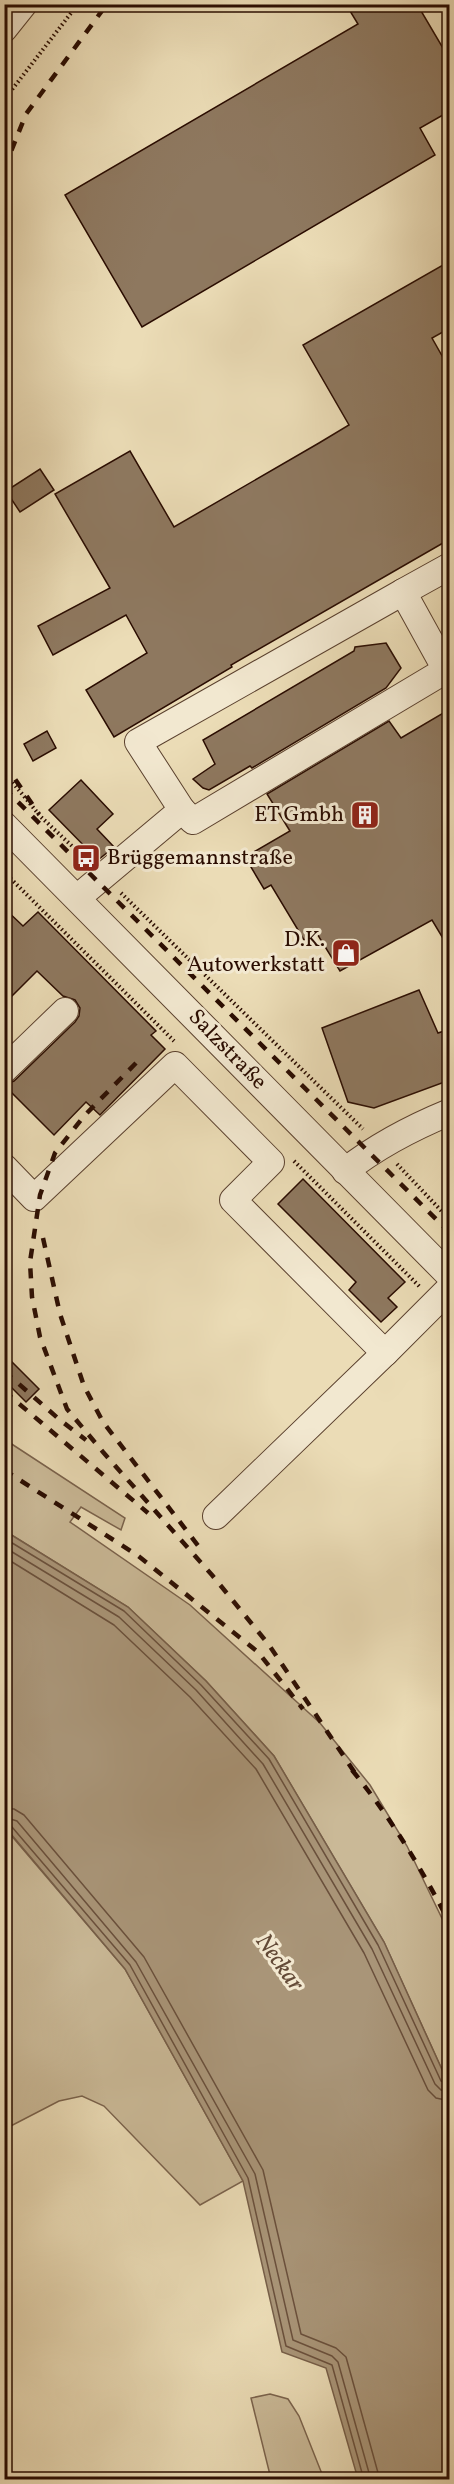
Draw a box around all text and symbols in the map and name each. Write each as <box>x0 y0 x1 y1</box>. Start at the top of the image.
building icon: ET Gmbh <box>349 799 381 831</box>
place label: ET Gmbh <box>254 800 344 831</box>
bus stop icon: Brüggemannstraße <box>70 842 102 874</box>
place label: Brüggemannstraße <box>107 843 293 874</box>
place label: D.K. Autowerkstatt <box>187 925 325 981</box>
shop icon: D.K. Autowerkstatt <box>330 937 362 969</box>
street label: Salzstraße <box>181 1003 273 1097</box>
water label: Neckar <box>246 1927 312 2000</box>

